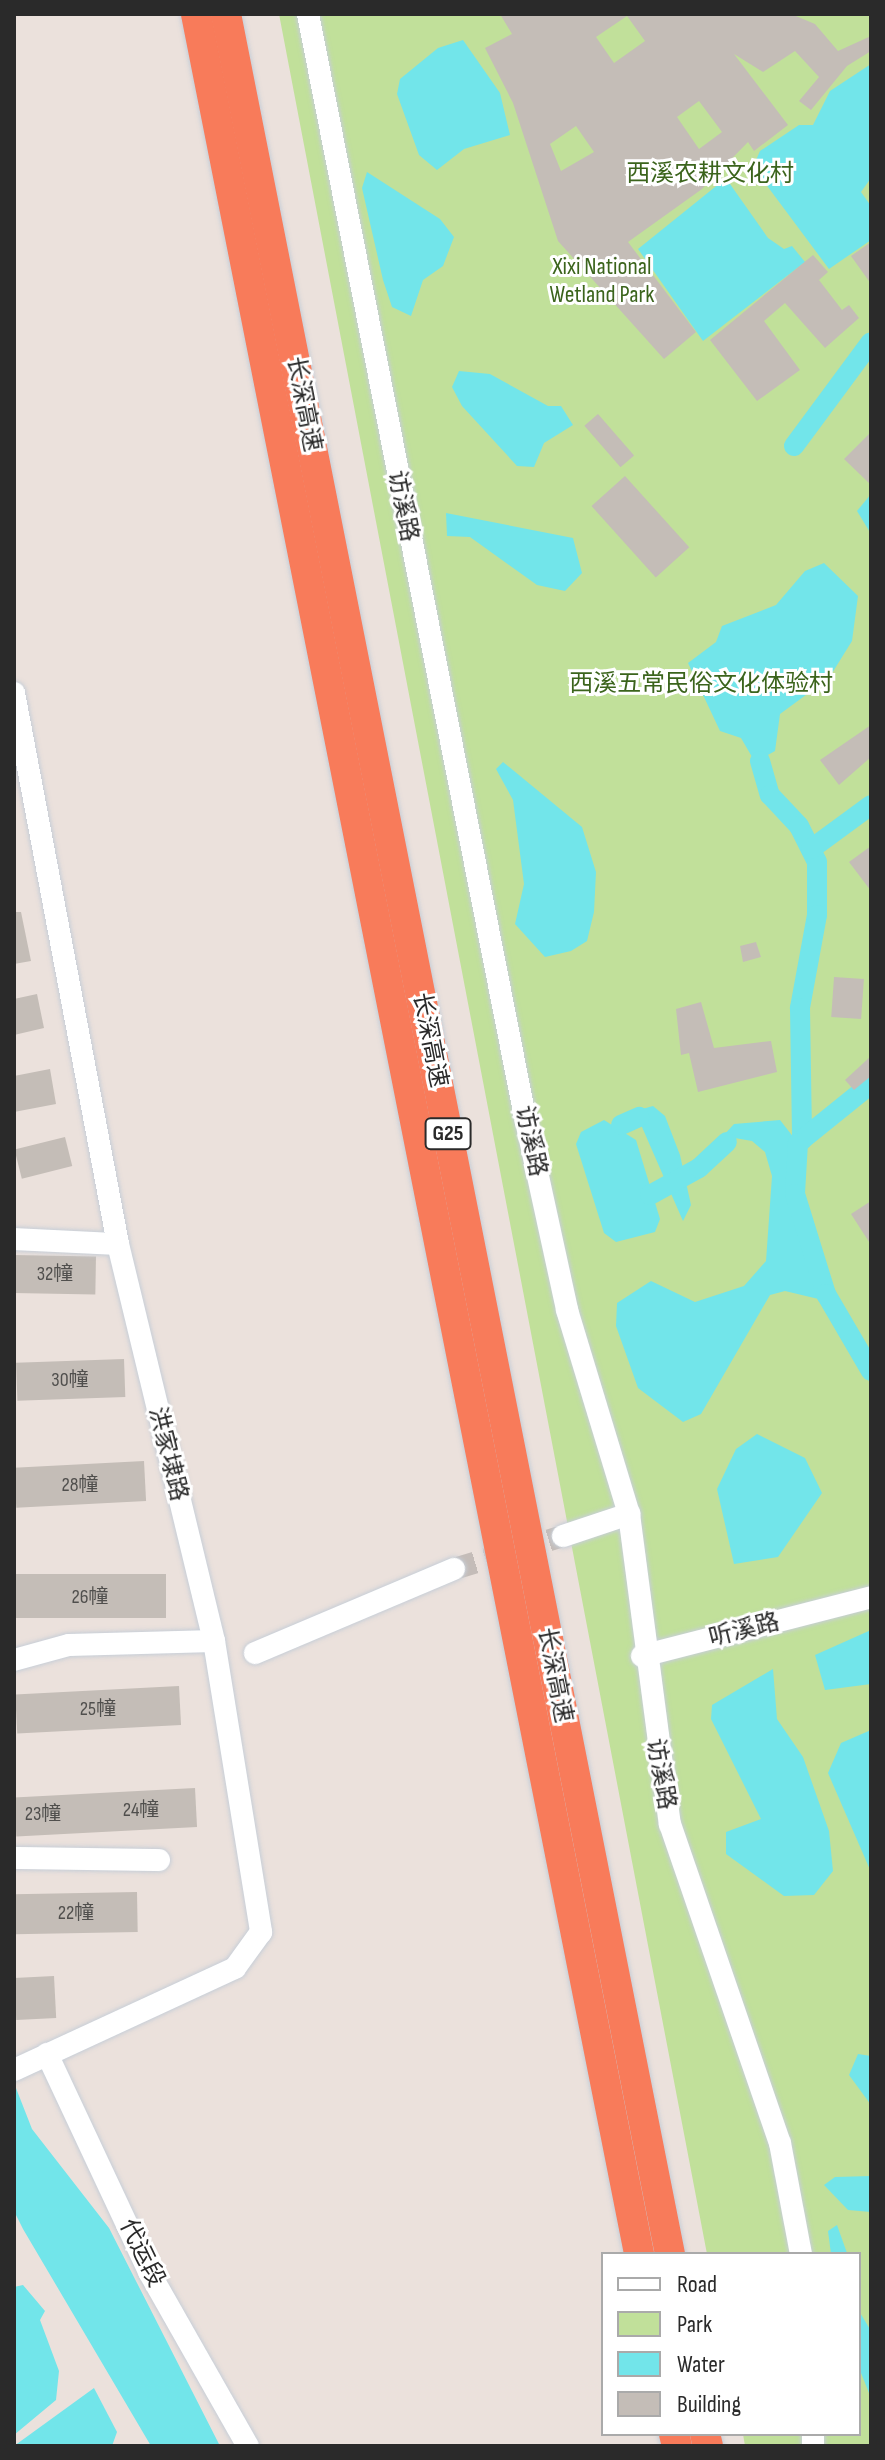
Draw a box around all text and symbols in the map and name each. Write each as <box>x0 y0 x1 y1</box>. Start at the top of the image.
park label: 西溪农耕文化村 <box>626 160 794 188</box>
park label: Xixi National Wetland Park <box>549 253 655 309</box>
street label: 长深高速 <box>281 354 327 454</box>
street label: 访溪路 <box>382 468 424 544</box>
park label: 西溪五常民俗文化体验村 <box>569 670 833 698</box>
street label: 长深高速 <box>407 990 453 1090</box>
street label: 访溪路 <box>509 1103 553 1179</box>
road number: G25 <box>424 1116 472 1152</box>
house number: 32幢 <box>37 1262 73 1286</box>
house number: 30幢 <box>51 1368 89 1392</box>
street label: 洪家埭路 <box>142 1404 194 1504</box>
house number: 28幢 <box>62 1473 98 1497</box>
house number: 26幢 <box>72 1585 108 1609</box>
street label: 听溪路 <box>706 1607 782 1653</box>
street label: 长深高速 <box>532 1625 578 1725</box>
house number: 25幢 <box>80 1697 116 1721</box>
street label: 访溪路 <box>641 1736 681 1812</box>
house number: 24幢 <box>123 1798 159 1822</box>
house number: 23幢 <box>25 1802 61 1826</box>
house number: 22幢 <box>58 1901 94 1925</box>
street label: 代运段 <box>113 2214 171 2292</box>
legend <box>601 2252 861 2436</box>
text: Road <box>677 2270 717 2299</box>
text: Park <box>677 2310 712 2339</box>
text: Water <box>677 2350 725 2379</box>
text: Building <box>677 2390 741 2419</box>

